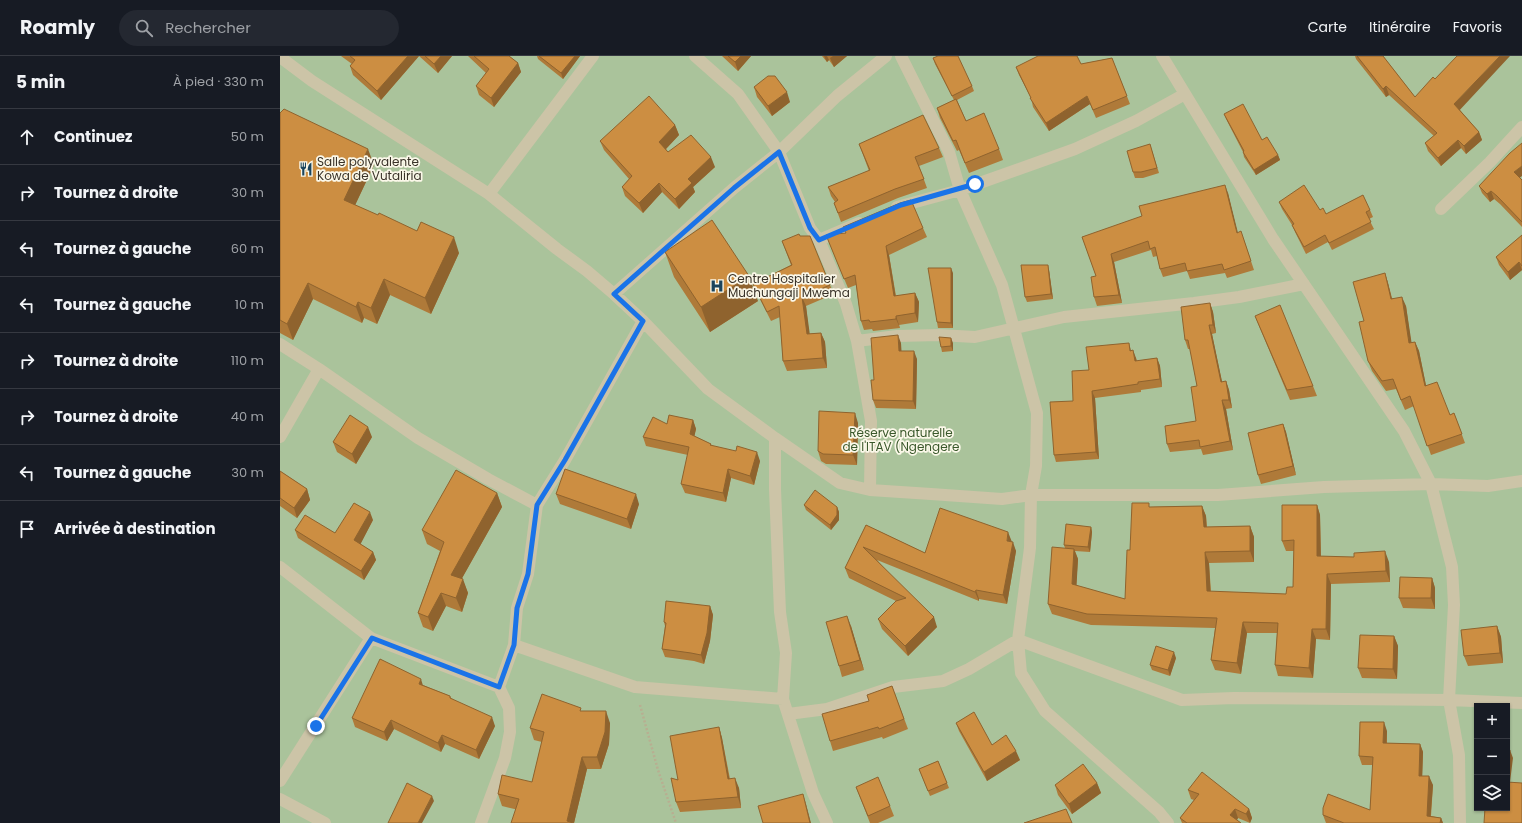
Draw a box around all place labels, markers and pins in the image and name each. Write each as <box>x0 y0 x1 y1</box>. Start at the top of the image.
place label: Salle polyvalente Kowa de Vutaliria <box>317 153 422 184</box>
restaurant icon: Salle polyvalente Kowa de Vutaliria <box>298 161 314 177</box>
place label: Centre Hospitalier Muchungaji Mwema <box>728 270 850 301</box>
hospital icon: Centre Hospitalier Muchungaji Mwema <box>709 278 725 294</box>

